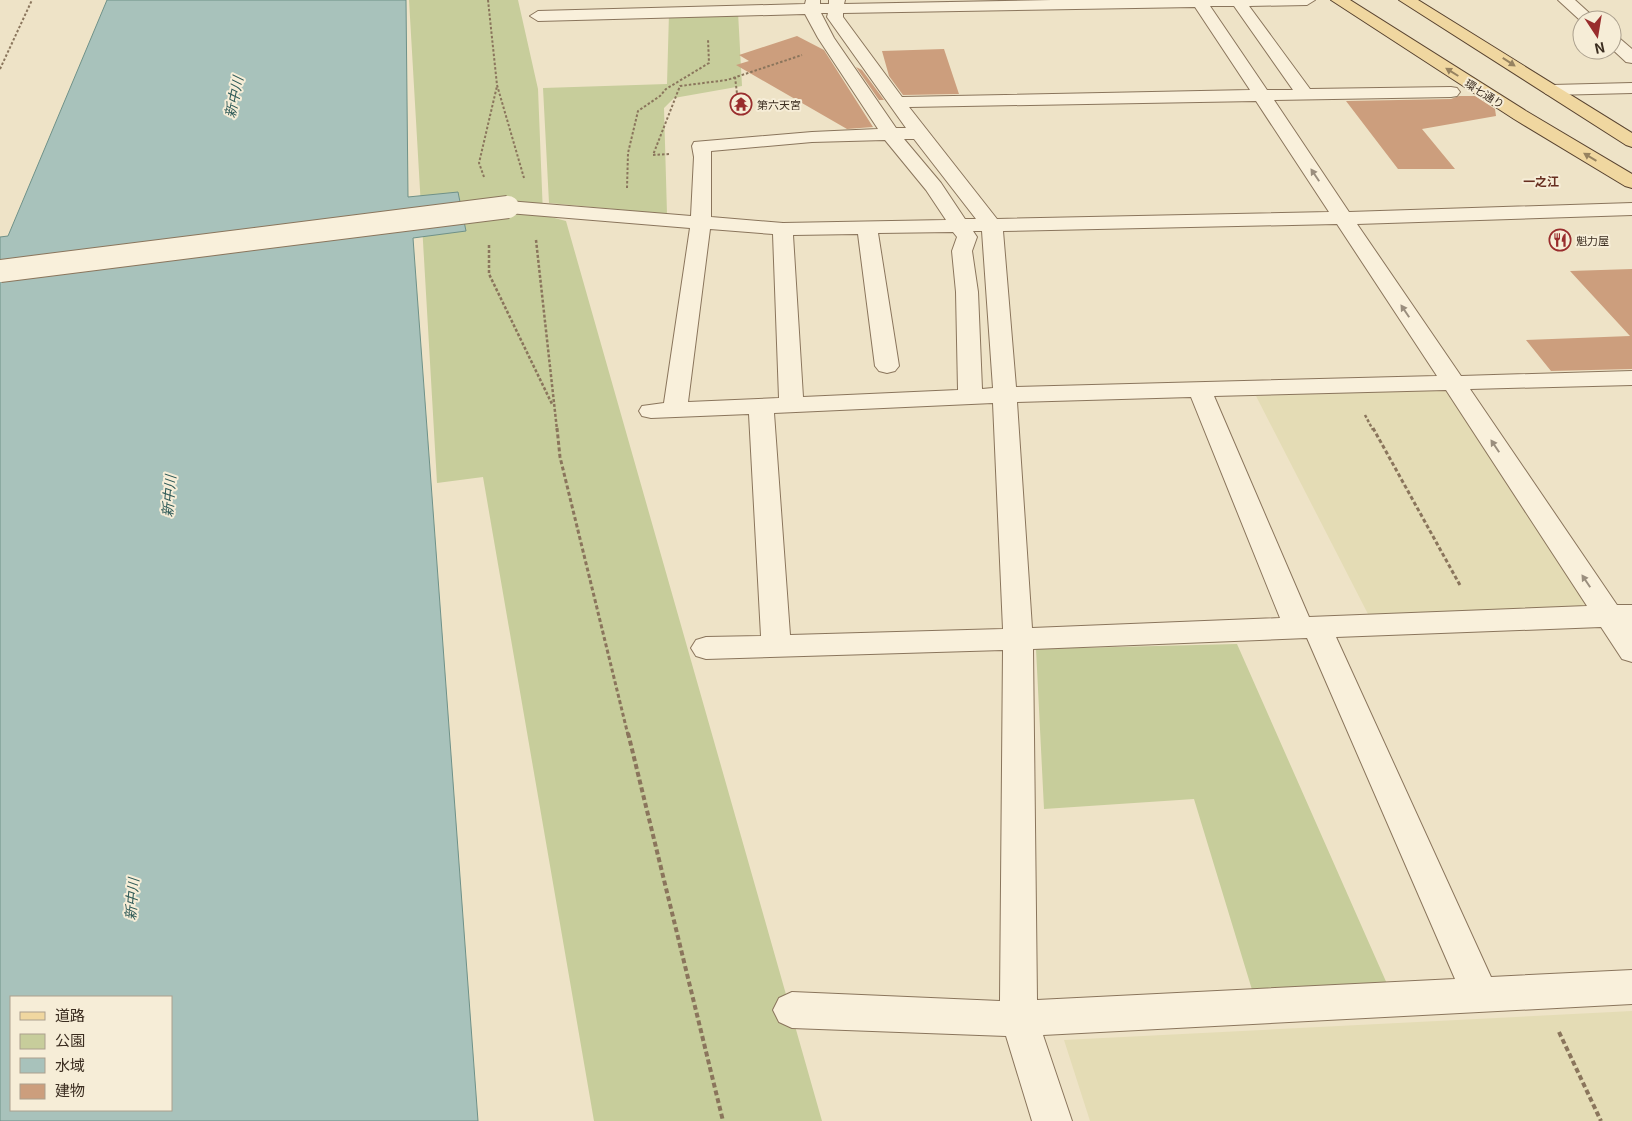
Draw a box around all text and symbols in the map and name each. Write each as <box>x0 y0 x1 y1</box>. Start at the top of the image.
north arrow <box>1572 10 1622 60</box>
text: N <box>1593 38 1607 60</box>
one-way arrow <box>1502 57 1515 67</box>
one-way arrow <box>1445 67 1458 77</box>
water label: 新中川 <box>219 72 248 120</box>
street label: 環七通り <box>1462 75 1508 111</box>
temple icon: 第六天宮 <box>729 92 753 116</box>
place label: 第六天宮 <box>757 96 801 112</box>
one-way arrow <box>1584 152 1597 161</box>
one-way arrow <box>1310 169 1320 182</box>
district label: 一之江 <box>1523 172 1559 189</box>
restaurant icon: 魁力屋 <box>1548 228 1572 252</box>
place label: 魁力屋 <box>1576 232 1609 248</box>
one-way arrow <box>1400 304 1410 318</box>
one-way arrow <box>1490 439 1500 453</box>
water label: 新中川 <box>156 472 180 518</box>
one-way arrow <box>1581 574 1590 588</box>
water label: 新中川 <box>119 875 143 921</box>
legend <box>10 996 172 1111</box>
text: 道路 <box>55 1004 85 1025</box>
text: 公園 <box>55 1029 85 1050</box>
text: 水域 <box>55 1054 85 1075</box>
text: 建物 <box>55 1079 85 1100</box>

